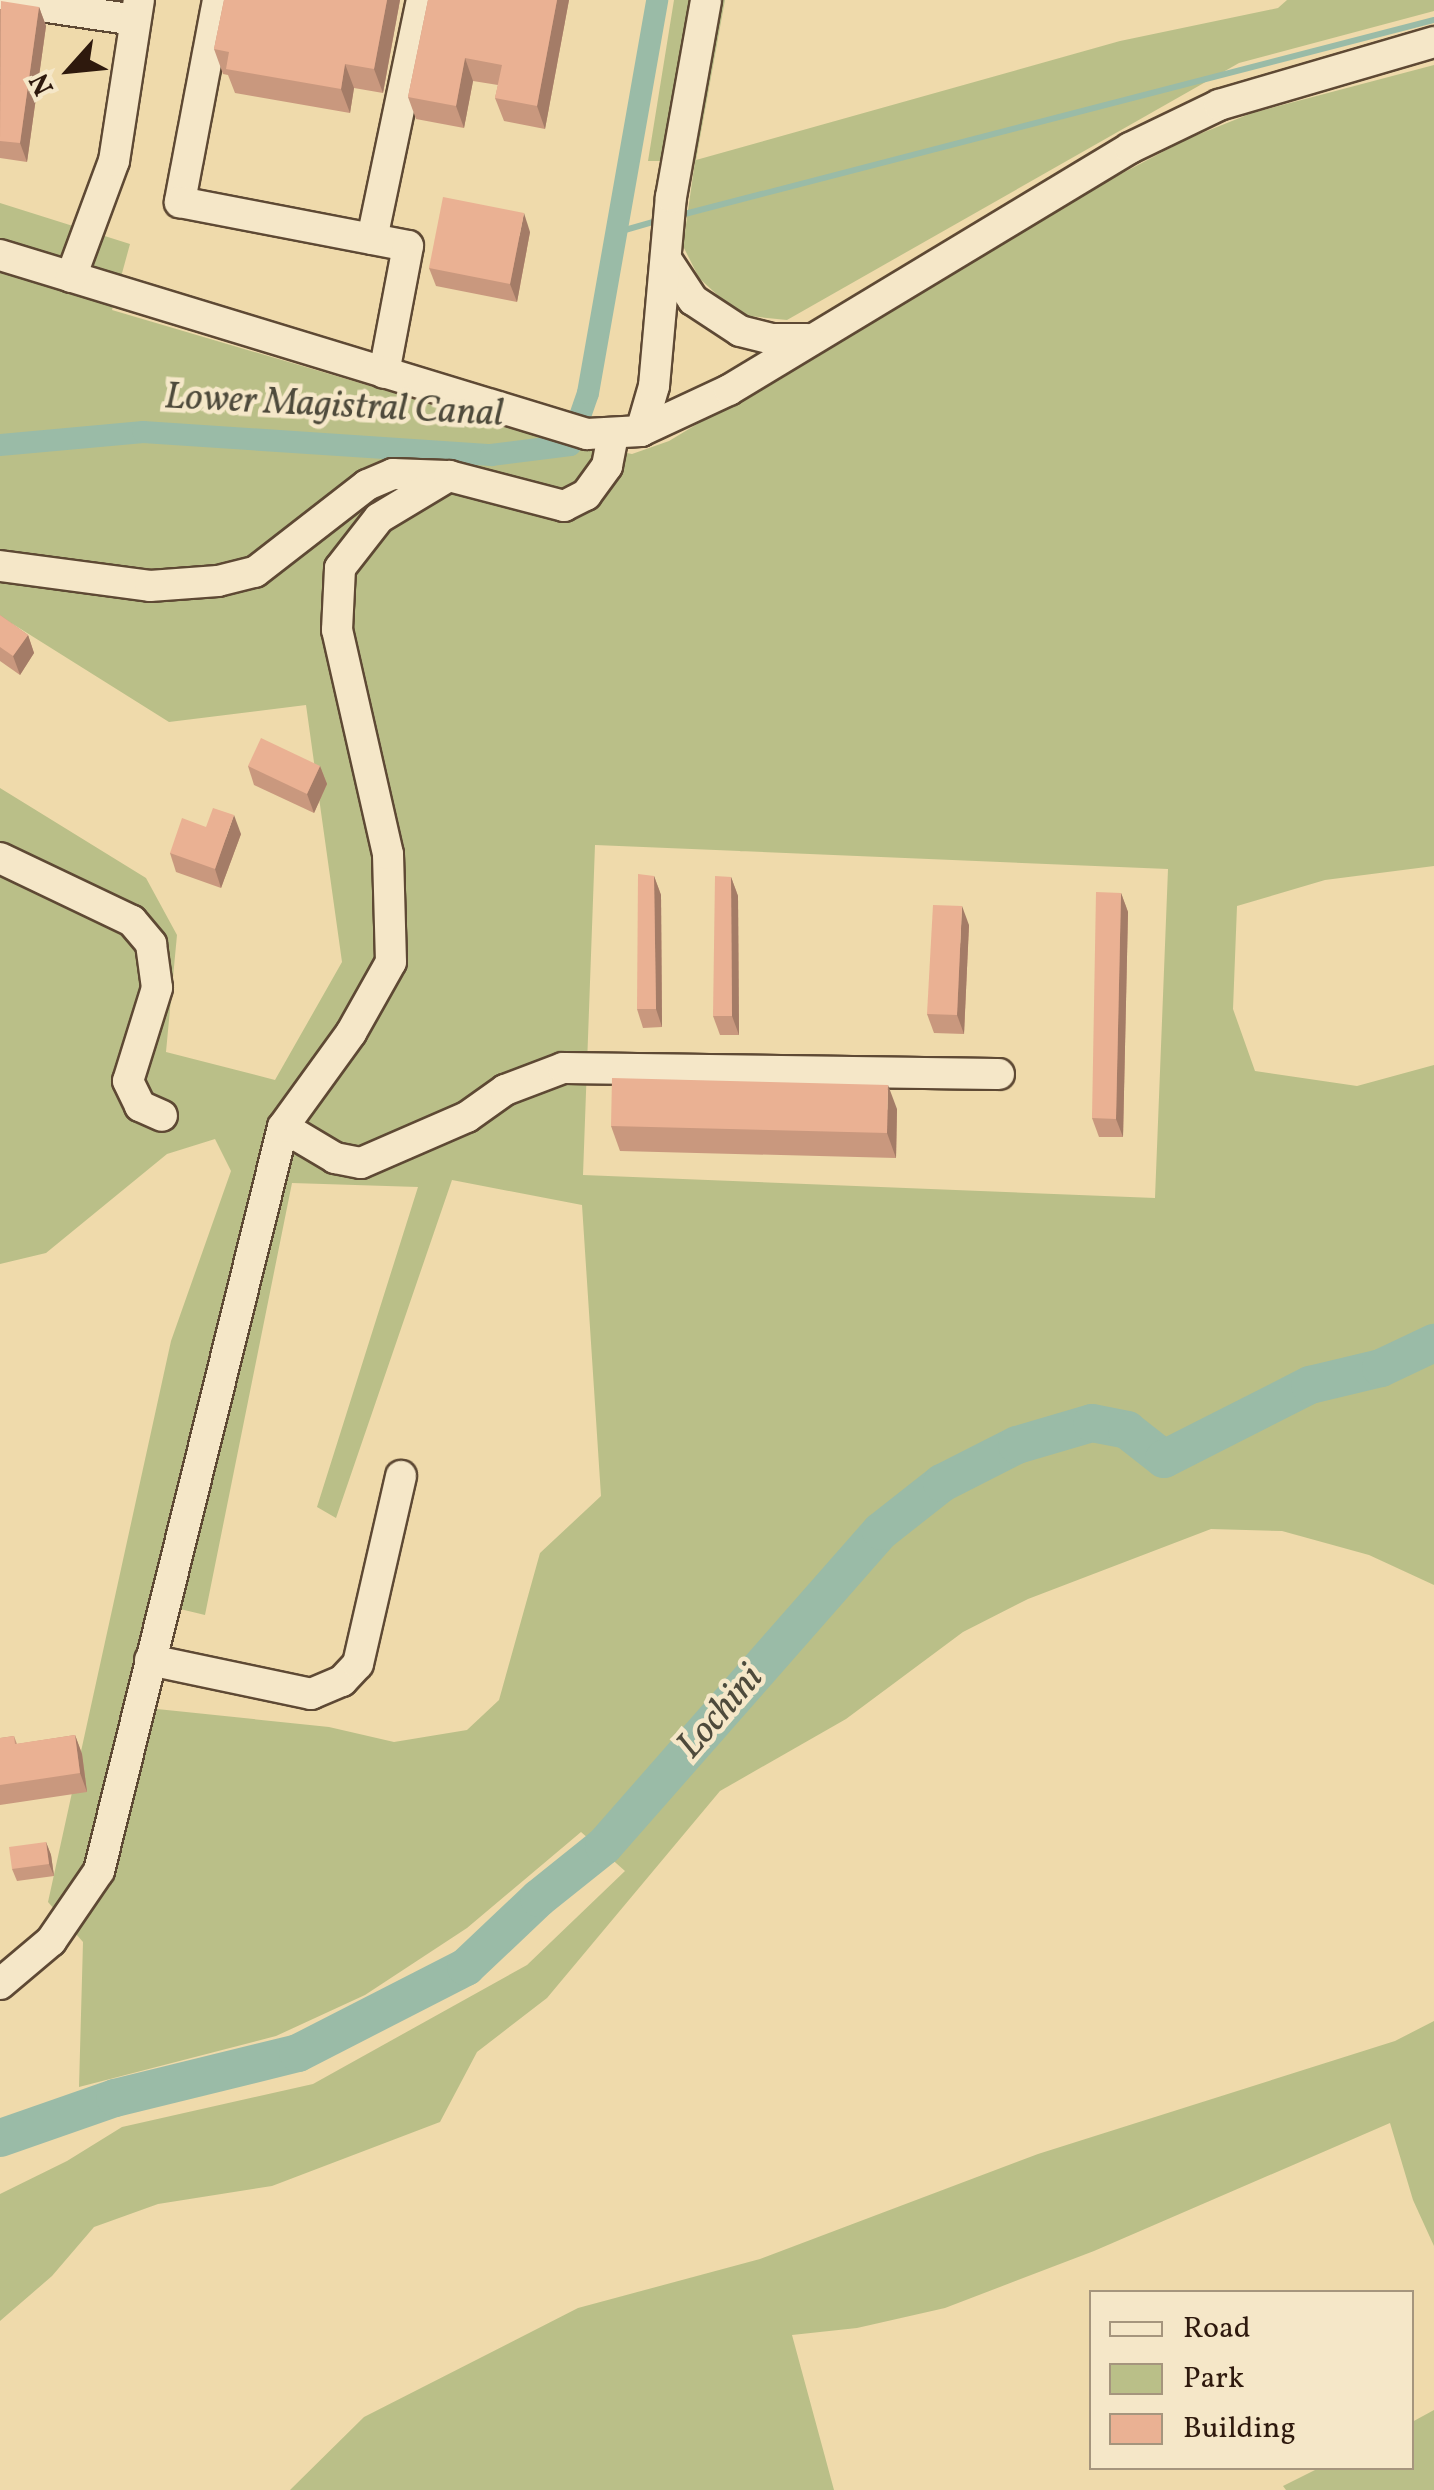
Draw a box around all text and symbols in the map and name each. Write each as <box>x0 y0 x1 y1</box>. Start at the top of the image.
north arrow <box>20 20 120 120</box>
text: N <box>21 66 65 102</box>
water label: Lower Magistral Canal <box>163 375 505 439</box>
water label: Lochini <box>668 1657 774 1769</box>
legend <box>1089 2290 1414 2470</box>
text: Road <box>1183 2308 1251 2350</box>
text: Park <box>1183 2358 1244 2400</box>
text: Building <box>1183 2408 1296 2450</box>

